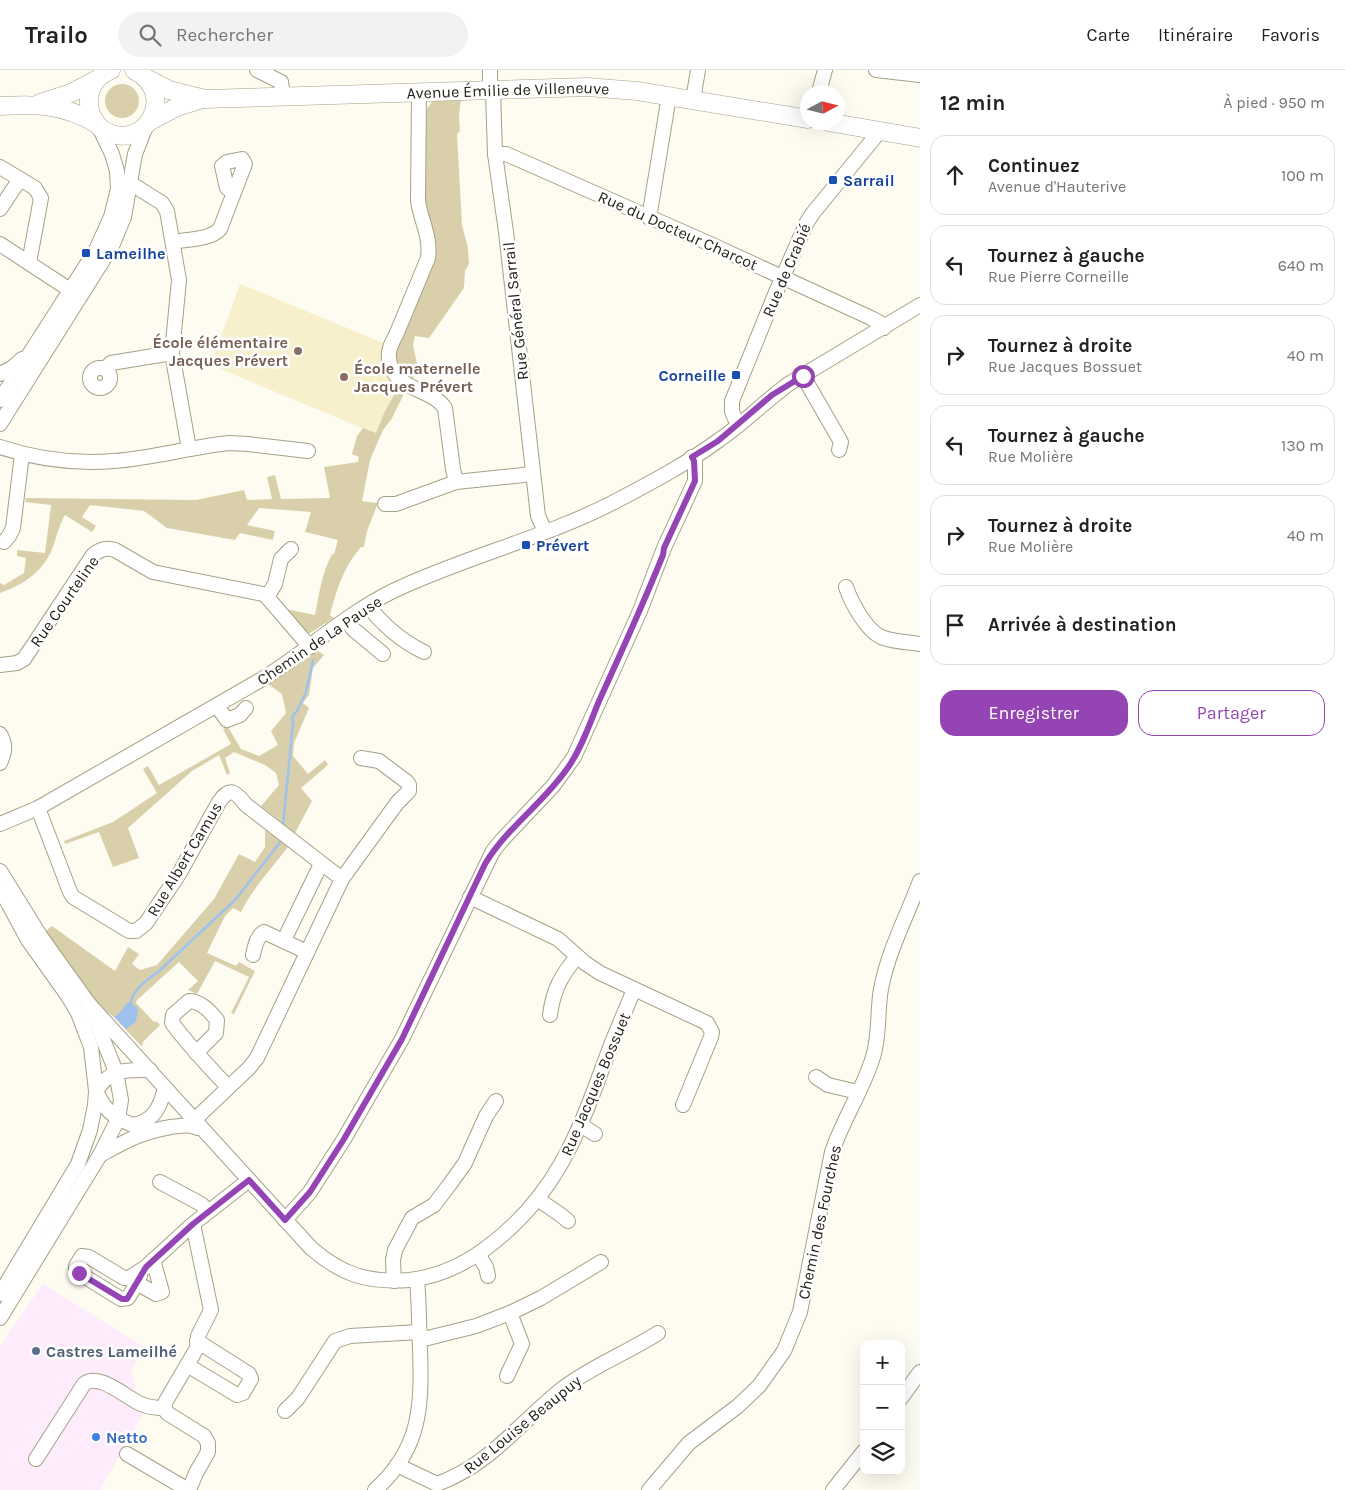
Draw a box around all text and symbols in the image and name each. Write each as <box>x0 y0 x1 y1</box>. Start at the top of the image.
search box <box>118 12 468 57</box>
text: Trailo <box>25 21 88 49</box>
icon: search <box>136 21 164 49</box>
text: Rechercher <box>176 24 273 46</box>
text: Carte <box>1087 24 1130 46</box>
text: Itinéraire <box>1158 24 1233 46</box>
text: Favoris <box>1261 24 1320 46</box>
street label: Avenue Émilie de Villeneuve <box>406 78 610 103</box>
north arrow <box>800 85 845 130</box>
text: 12 min <box>940 91 1005 115</box>
text: À pied · 950 m <box>1223 93 1325 112</box>
text: Continuez <box>988 155 1080 177</box>
icon: ahead <box>941 161 969 189</box>
text: 100 m <box>1281 166 1324 185</box>
place label: Sarrail <box>843 171 895 190</box>
marker: Sarrail <box>827 174 839 186</box>
text: Avenue d'Hauterive <box>988 177 1126 196</box>
street label: Rue du Docteur Charcot <box>595 187 761 274</box>
street label: Rue de Crabié <box>758 221 815 320</box>
street label: Rue Général Sarrail <box>499 241 532 381</box>
place label: Lameilhe <box>96 244 166 263</box>
text: Tournez à gauche <box>988 245 1145 267</box>
marker: Lameilhe <box>80 247 92 259</box>
icon: left <box>941 251 969 279</box>
text: 640 m <box>1278 256 1324 275</box>
text: Rue Pierre Corneille <box>988 267 1129 286</box>
place label: École élémentaire Jacques Prévert <box>153 333 288 370</box>
text: Tournez à droite <box>988 335 1132 357</box>
icon: right <box>941 341 969 369</box>
marker: École élémentaire Jacques Prévert <box>292 345 304 357</box>
text: 40 m <box>1287 346 1324 365</box>
text: Rue Jacques Bossuet <box>988 357 1142 376</box>
place label: École maternelle Jacques Prévert <box>354 359 481 396</box>
route start <box>792 365 815 388</box>
place label: Corneille <box>659 366 726 385</box>
marker: Corneille <box>730 369 742 381</box>
marker: École maternelle Jacques Prévert <box>338 371 350 383</box>
text: Tournez à gauche <box>988 425 1145 447</box>
icon: left <box>941 431 969 459</box>
text: 130 m <box>1281 436 1324 455</box>
text: Rue Molière <box>988 447 1073 466</box>
text: Tournez à droite <box>988 515 1132 537</box>
icon: right <box>941 521 969 549</box>
text: 40 m <box>1287 526 1324 545</box>
place label: Prévert <box>536 536 589 555</box>
text: Rue Molière <box>988 537 1073 556</box>
marker: Prévert <box>520 539 532 551</box>
street label: Rue Courteline <box>26 552 103 651</box>
street label: Chemin de La Pause <box>253 592 385 689</box>
icon: arrive <box>941 611 969 639</box>
text: Arrivée à destination <box>988 614 1177 636</box>
button: Enregistrer <box>940 690 1128 736</box>
button: Partager <box>1138 690 1325 736</box>
street label: Rue Albert Camus <box>143 799 226 920</box>
street label: Rue Jacques Bossuet <box>557 1010 634 1159</box>
street label: Chemin des Fourches <box>794 1143 845 1301</box>
route end <box>68 1262 91 1285</box>
map controls <box>860 1340 905 1475</box>
button: + <box>860 1340 905 1385</box>
place label: Castres Lameilhé <box>46 1342 177 1361</box>
marker: Castres Lameilhé <box>30 1345 42 1357</box>
street label: Rue Louise Beaupuy <box>460 1371 585 1478</box>
button: − <box>860 1385 905 1430</box>
place label: Netto <box>106 1428 148 1447</box>
button: layers <box>860 1430 905 1475</box>
marker: Netto <box>90 1431 102 1443</box>

